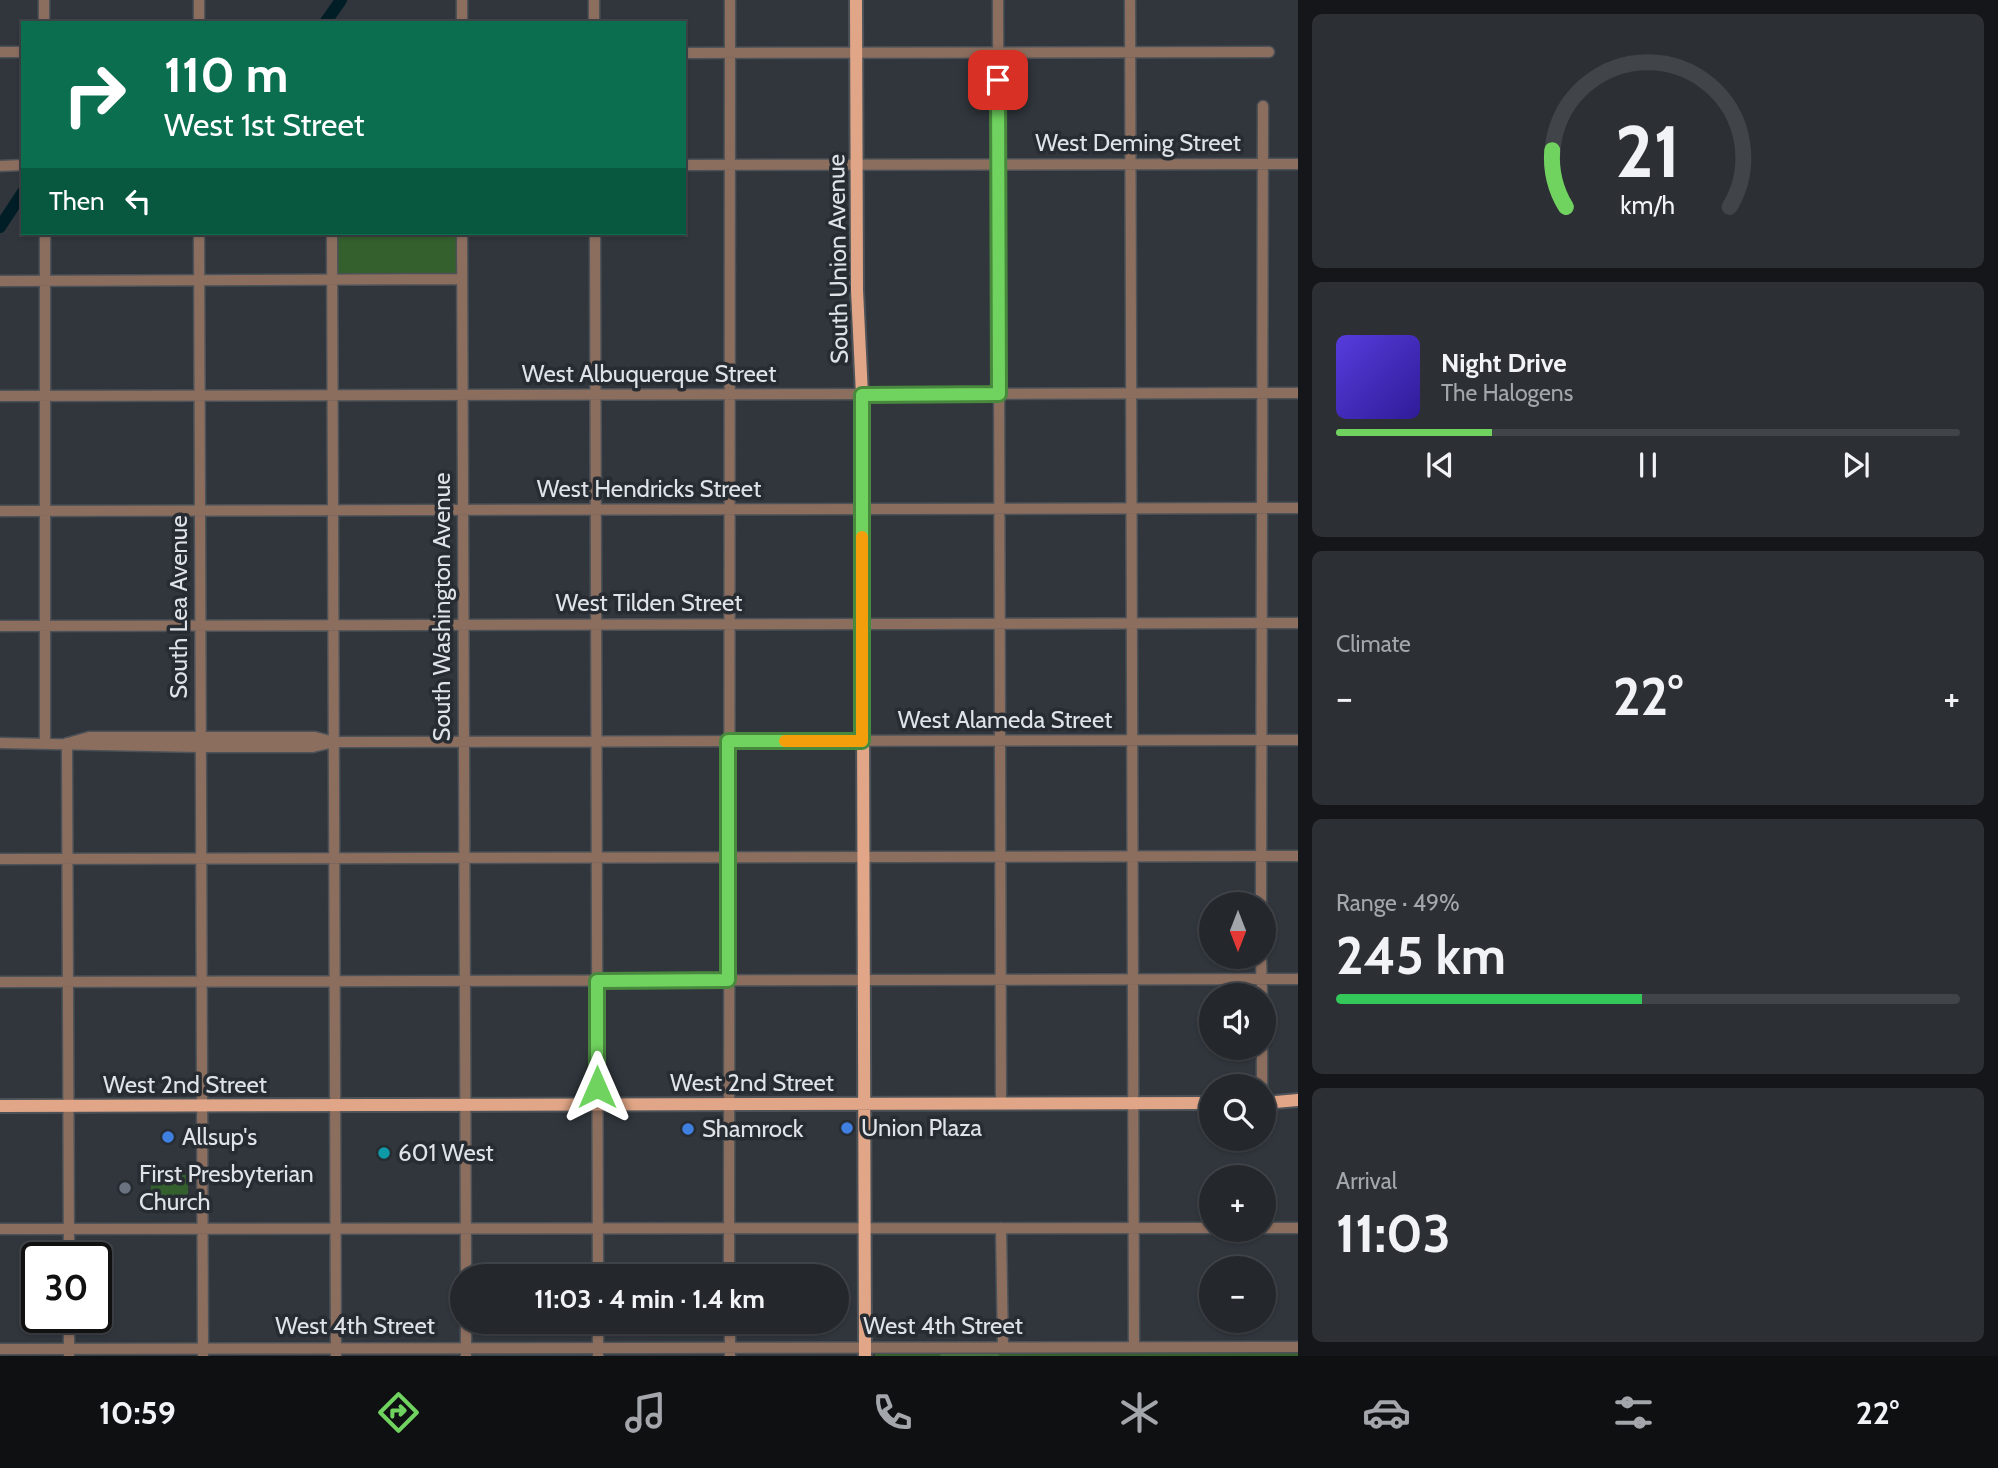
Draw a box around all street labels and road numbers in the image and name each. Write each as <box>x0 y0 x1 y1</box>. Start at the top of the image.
street label: West Deming Street <box>1035 128 1241 157</box>
street label: South Union Avenue <box>821 154 854 364</box>
street label: West Albuquerque Street <box>522 359 776 388</box>
street label: South Washington Avenue <box>427 472 456 742</box>
street label: West Hendricks Street <box>537 474 761 503</box>
street label: South Lea Avenue <box>164 515 193 699</box>
street label: West Tilden Street <box>556 588 742 617</box>
street label: West Alameda Street <box>898 705 1112 734</box>
street label: West 2nd Street <box>670 1068 834 1097</box>
street label: West 2nd Street <box>103 1070 267 1099</box>
street label: West 4th Street <box>275 1311 435 1340</box>
street label: West 4th Street <box>863 1311 1023 1340</box>

